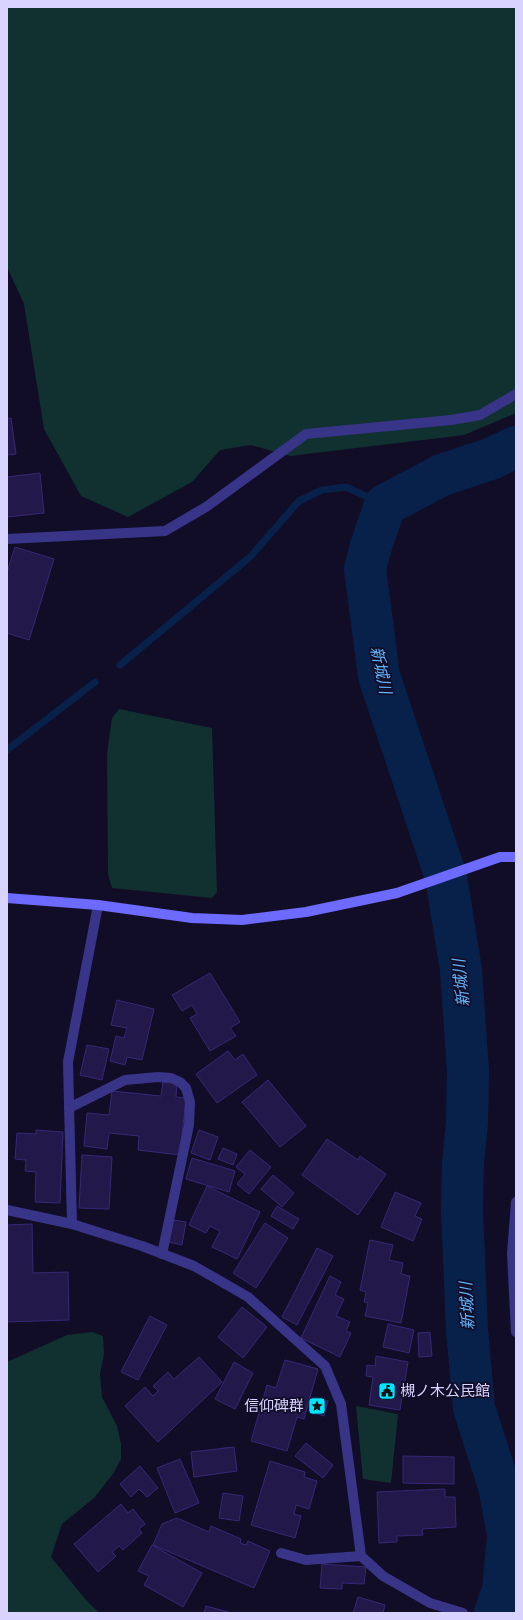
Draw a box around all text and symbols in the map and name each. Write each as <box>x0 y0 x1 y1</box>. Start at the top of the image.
water label: 新城川 <box>367 645 396 697</box>
water label: 新城川 <box>449 956 473 1008</box>
water label: 新城川 <box>456 1280 478 1330</box>
public building icon: 槻ノ木公民館 <box>377 1381 397 1401</box>
place label: 槻ノ木公民館 <box>400 1382 490 1400</box>
place icon: 信仰碑群 <box>307 1396 327 1416</box>
place label: 信仰碑群 <box>244 1397 304 1415</box>

